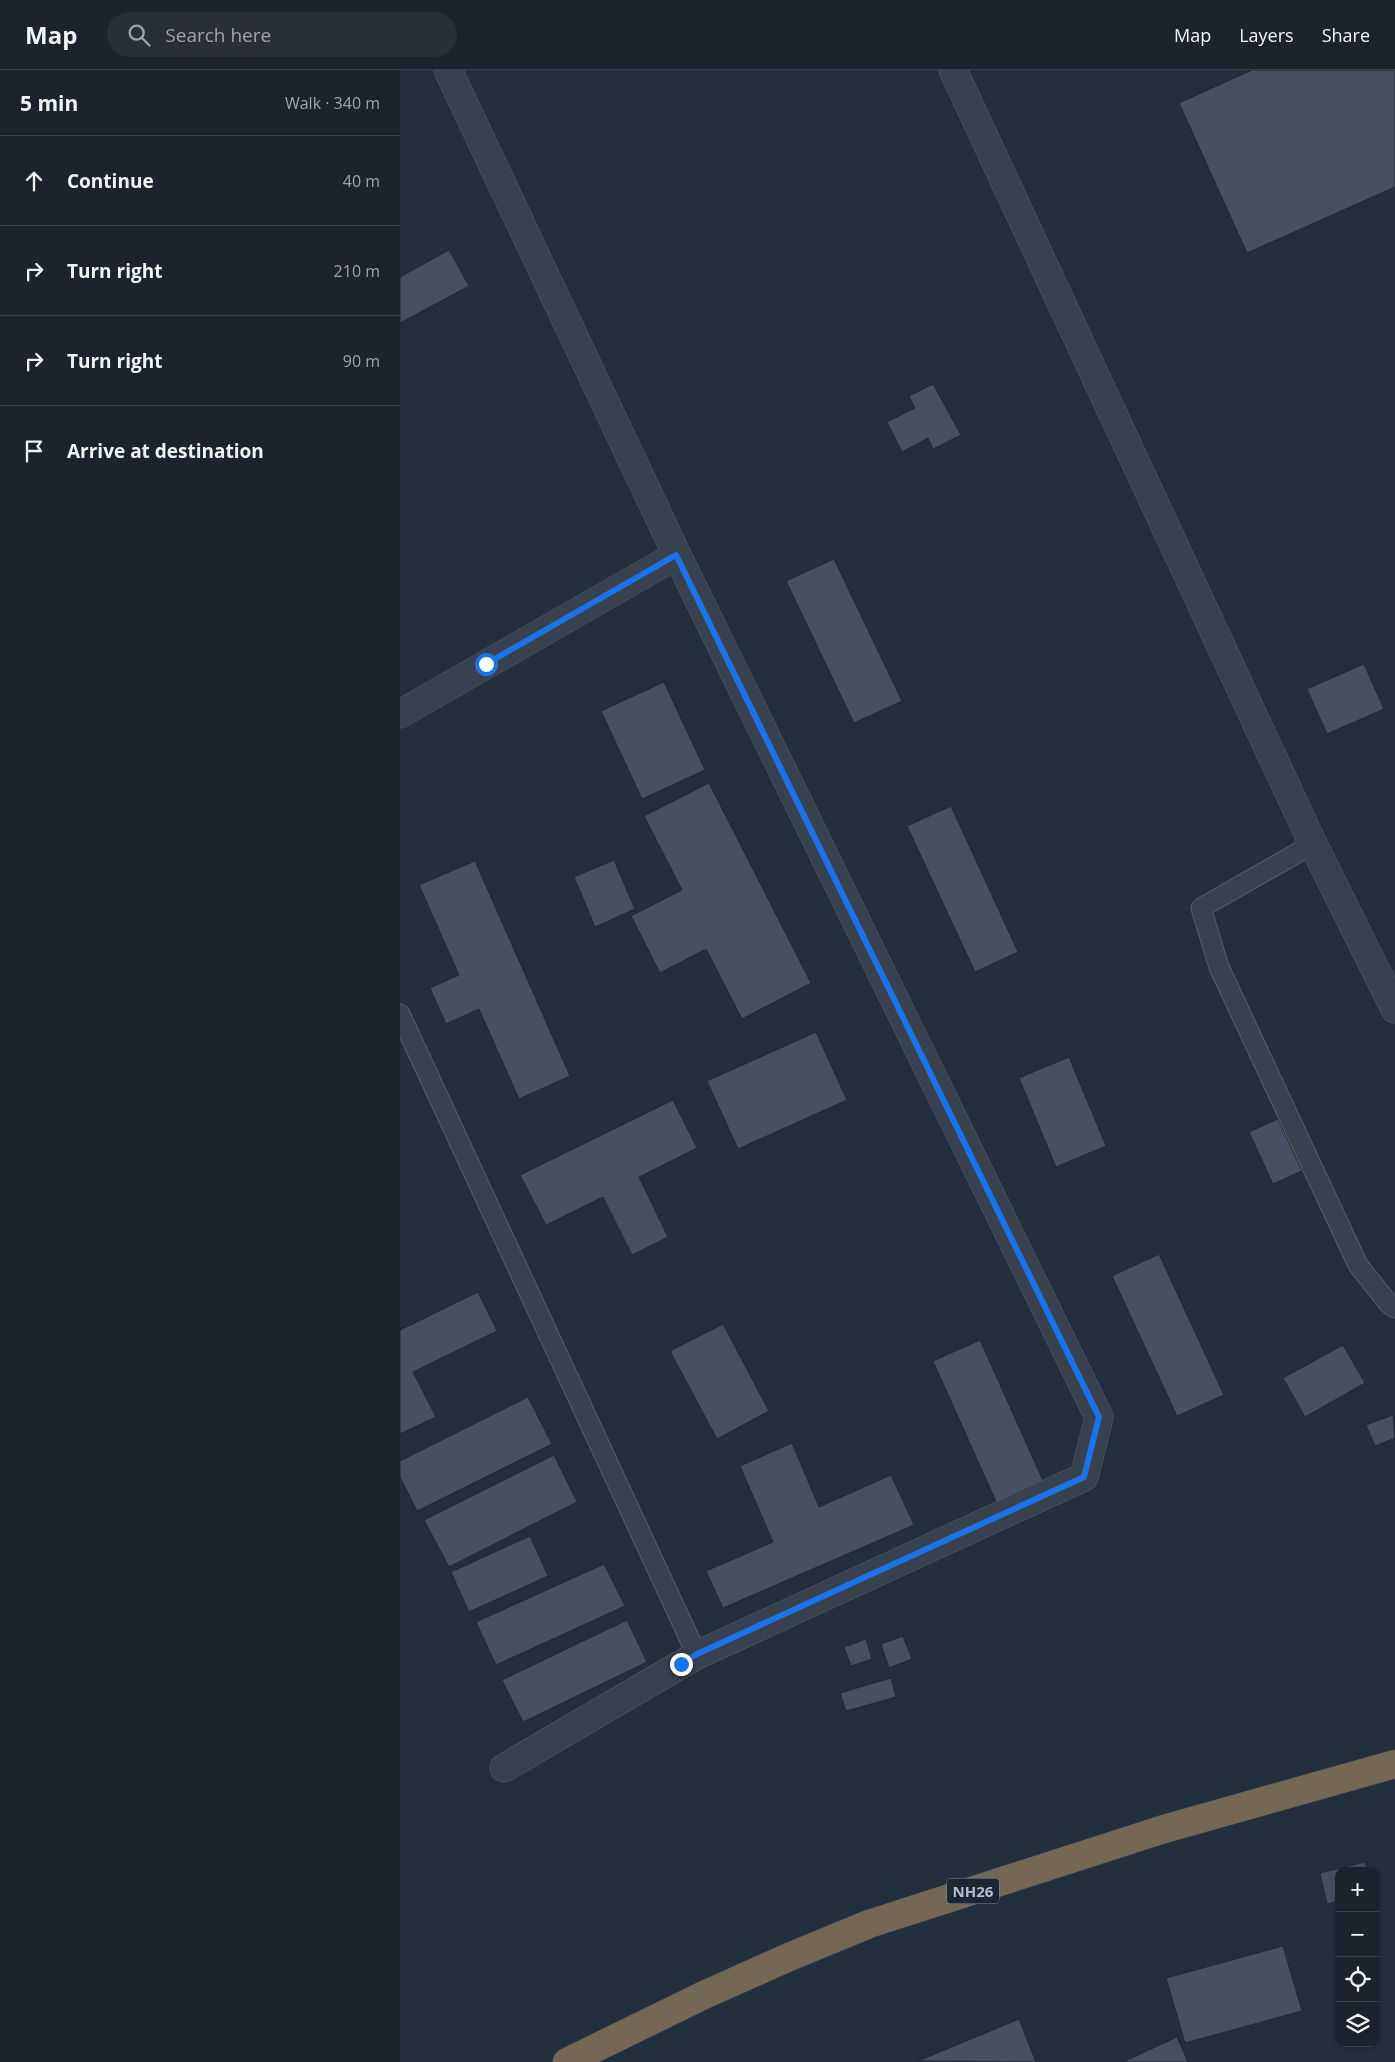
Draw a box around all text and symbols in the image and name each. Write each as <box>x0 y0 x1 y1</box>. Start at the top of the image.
search box <box>107 12 457 57</box>
text: Map <box>25 18 77 51</box>
icon: search <box>125 21 153 49</box>
text: Search here <box>165 22 271 48</box>
text: Map <box>1174 23 1211 47</box>
text: Layers <box>1239 23 1294 47</box>
text: Share <box>1322 23 1370 47</box>
text: 5 min <box>20 89 78 117</box>
text: Walk · 340 m <box>285 92 380 114</box>
icon: ahead <box>20 167 48 195</box>
text: Continue <box>67 168 154 194</box>
text: 40 m <box>343 170 380 192</box>
icon: right <box>20 257 48 285</box>
text: Turn right <box>67 258 162 284</box>
text: 210 m <box>334 260 380 282</box>
icon: right <box>20 347 48 375</box>
text: Turn right <box>67 348 162 374</box>
text: 90 m <box>343 350 380 372</box>
icon: arrive <box>20 437 48 465</box>
text: Arrive at destination <box>67 438 264 464</box>
route start <box>475 653 498 676</box>
route end <box>670 1653 693 1676</box>
map controls <box>1335 1867 1380 2047</box>
button: + <box>1335 1867 1380 1912</box>
road number: NH26 <box>947 1878 999 1904</box>
button: − <box>1335 1912 1380 1957</box>
button: locate <box>1335 1957 1380 2002</box>
button: layers <box>1335 2002 1380 2047</box>

